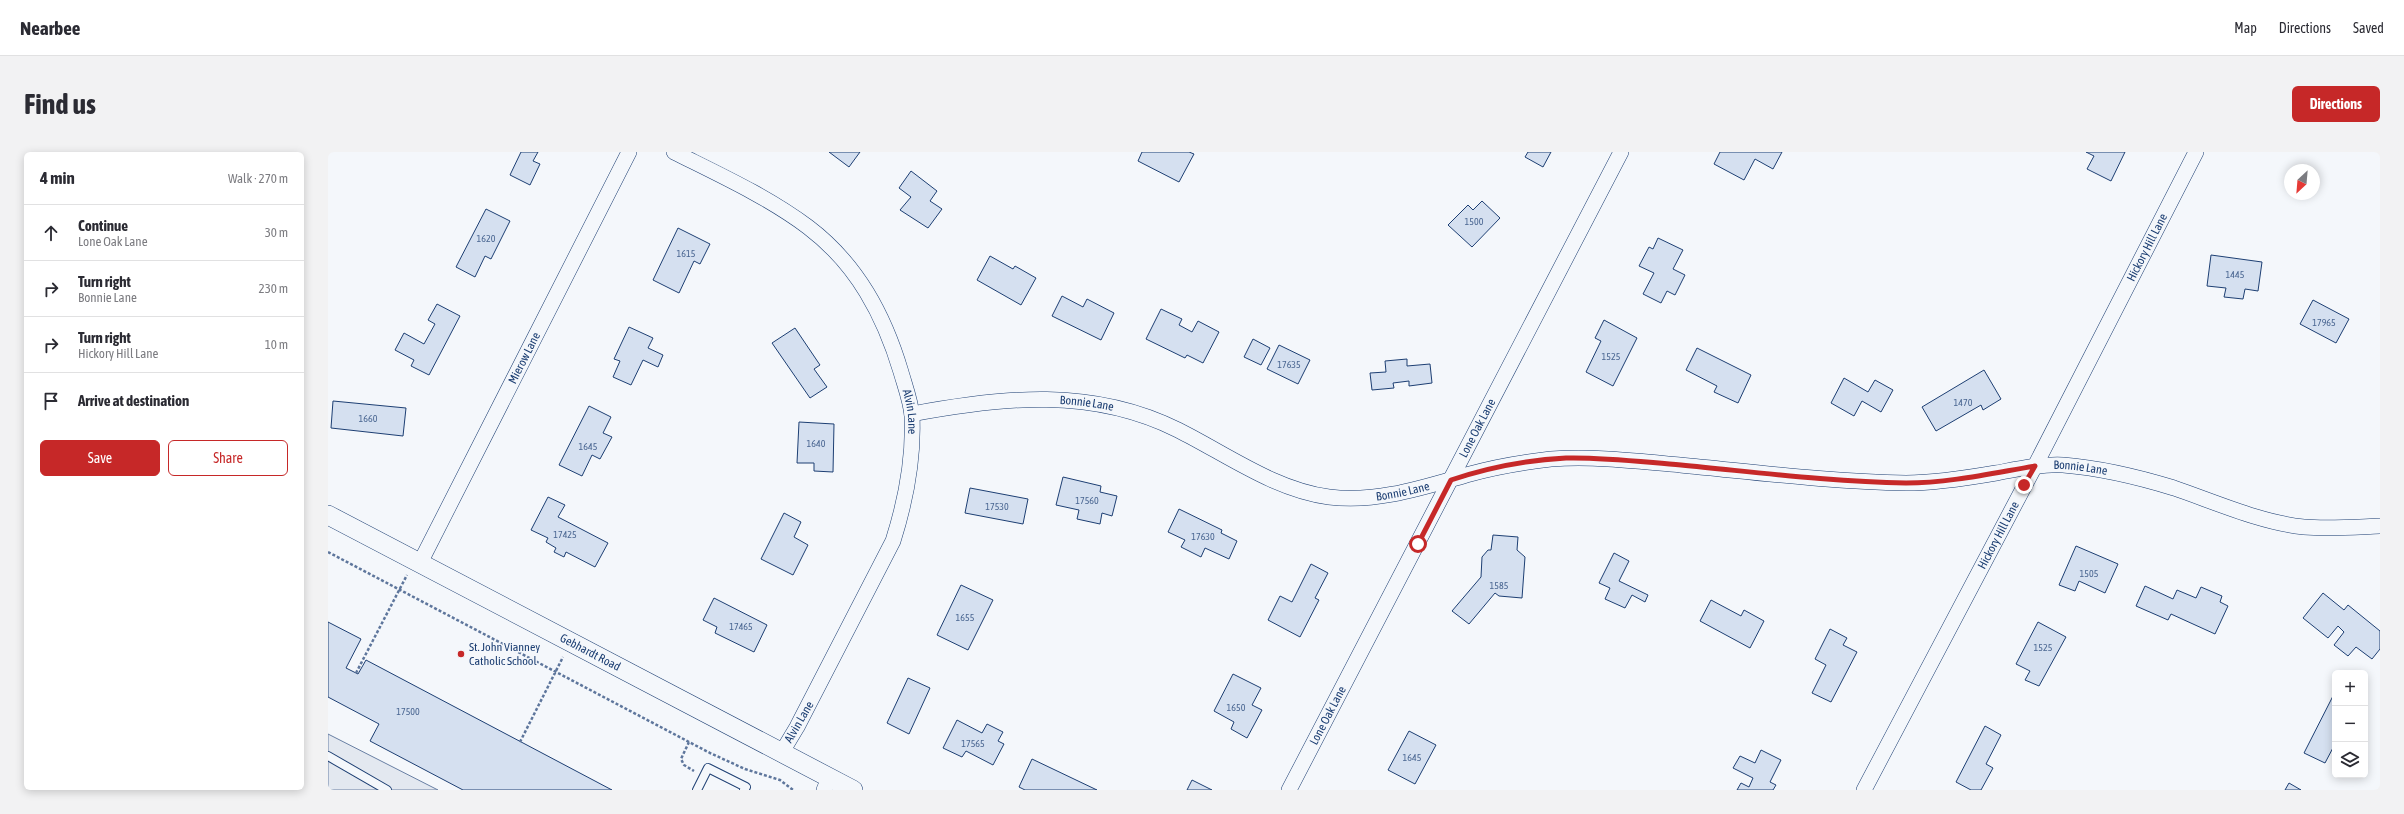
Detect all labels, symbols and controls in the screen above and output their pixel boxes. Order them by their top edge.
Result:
text: Nearbee [20,17,80,39]
text: Map [2234,20,2257,36]
text: Directions [2279,20,2331,36]
text: Saved [2353,20,2384,36]
button: Directions [2292,86,2380,122]
text: Find us [24,88,96,120]
north arrow [2284,164,2320,200]
text: 4 min [40,168,75,188]
text: Walk · 270 m [228,171,288,186]
street label: Hickory Hill Lane [2124,211,2170,284]
house number: 1500 [1465,216,1484,227]
text: Continue [78,217,128,234]
icon: ahead [40,222,62,244]
text: 30 m [265,225,288,240]
house number: 1620 [477,233,496,244]
text: Lone Oak Lane [78,234,148,249]
house number: 1615 [677,248,696,259]
house number: 1445 [2226,269,2245,280]
text: Turn right [78,273,131,290]
icon: right [40,278,62,300]
text: 230 m [259,281,288,296]
text: Bonnie Lane [78,290,137,305]
house number: 17965 [2312,317,2336,328]
text: Turn right [78,329,131,346]
street label: Mierow Lane [505,330,543,386]
icon: right [40,334,62,356]
text: 10 m [265,337,288,352]
text: Hickory Hill Lane [78,346,158,361]
house number: 1525 [1602,351,1621,362]
house number: 17635 [1277,359,1301,370]
street label: Alvin Lane [900,387,919,434]
icon: arrive [40,390,62,412]
text: Arrive at destination [78,392,189,409]
street label: Bonnie Lane [1059,393,1115,414]
street label: Lone Oak Lane [1456,396,1498,460]
house number: 1470 [1954,397,1973,408]
house number: 1660 [359,413,378,424]
house number: 1640 [807,438,826,449]
button: Save [40,440,160,476]
button: Share [168,440,288,476]
house number: 1645 [579,441,598,452]
street label: Bonnie Lane [2053,458,2109,478]
route end [2015,476,2033,494]
street label: Bonnie Lane [1375,479,1431,504]
house number: 17560 [1075,495,1099,506]
street label: Hickory Hill Lane [1975,499,2022,571]
house number: 17530 [985,501,1009,512]
house number: 17425 [553,529,577,540]
house number: 17630 [1191,531,1215,542]
route start [1409,535,1427,553]
house number: 1505 [2080,568,2099,579]
house number: 1585 [1490,580,1509,591]
house number: 1655 [956,612,975,623]
house number: 17465 [729,621,753,632]
street label: Gebhardt Road [558,631,623,674]
place label: St. John Vianney Catholic School [469,640,540,668]
house number: 1525 [2034,642,2053,653]
marker: St. John Vianney Catholic School [456,649,466,659]
map controls [2332,670,2368,778]
button: + [2332,670,2368,706]
street label: Lone Oak Lane [1307,684,1349,747]
street label: Alvin Lane [782,699,816,745]
house number: 1650 [1227,702,1246,713]
house number: 17500 [396,706,420,717]
button: − [2332,706,2368,742]
house number: 17565 [961,738,985,749]
button: layers [2332,742,2368,778]
house number: 1645 [1403,752,1422,763]

